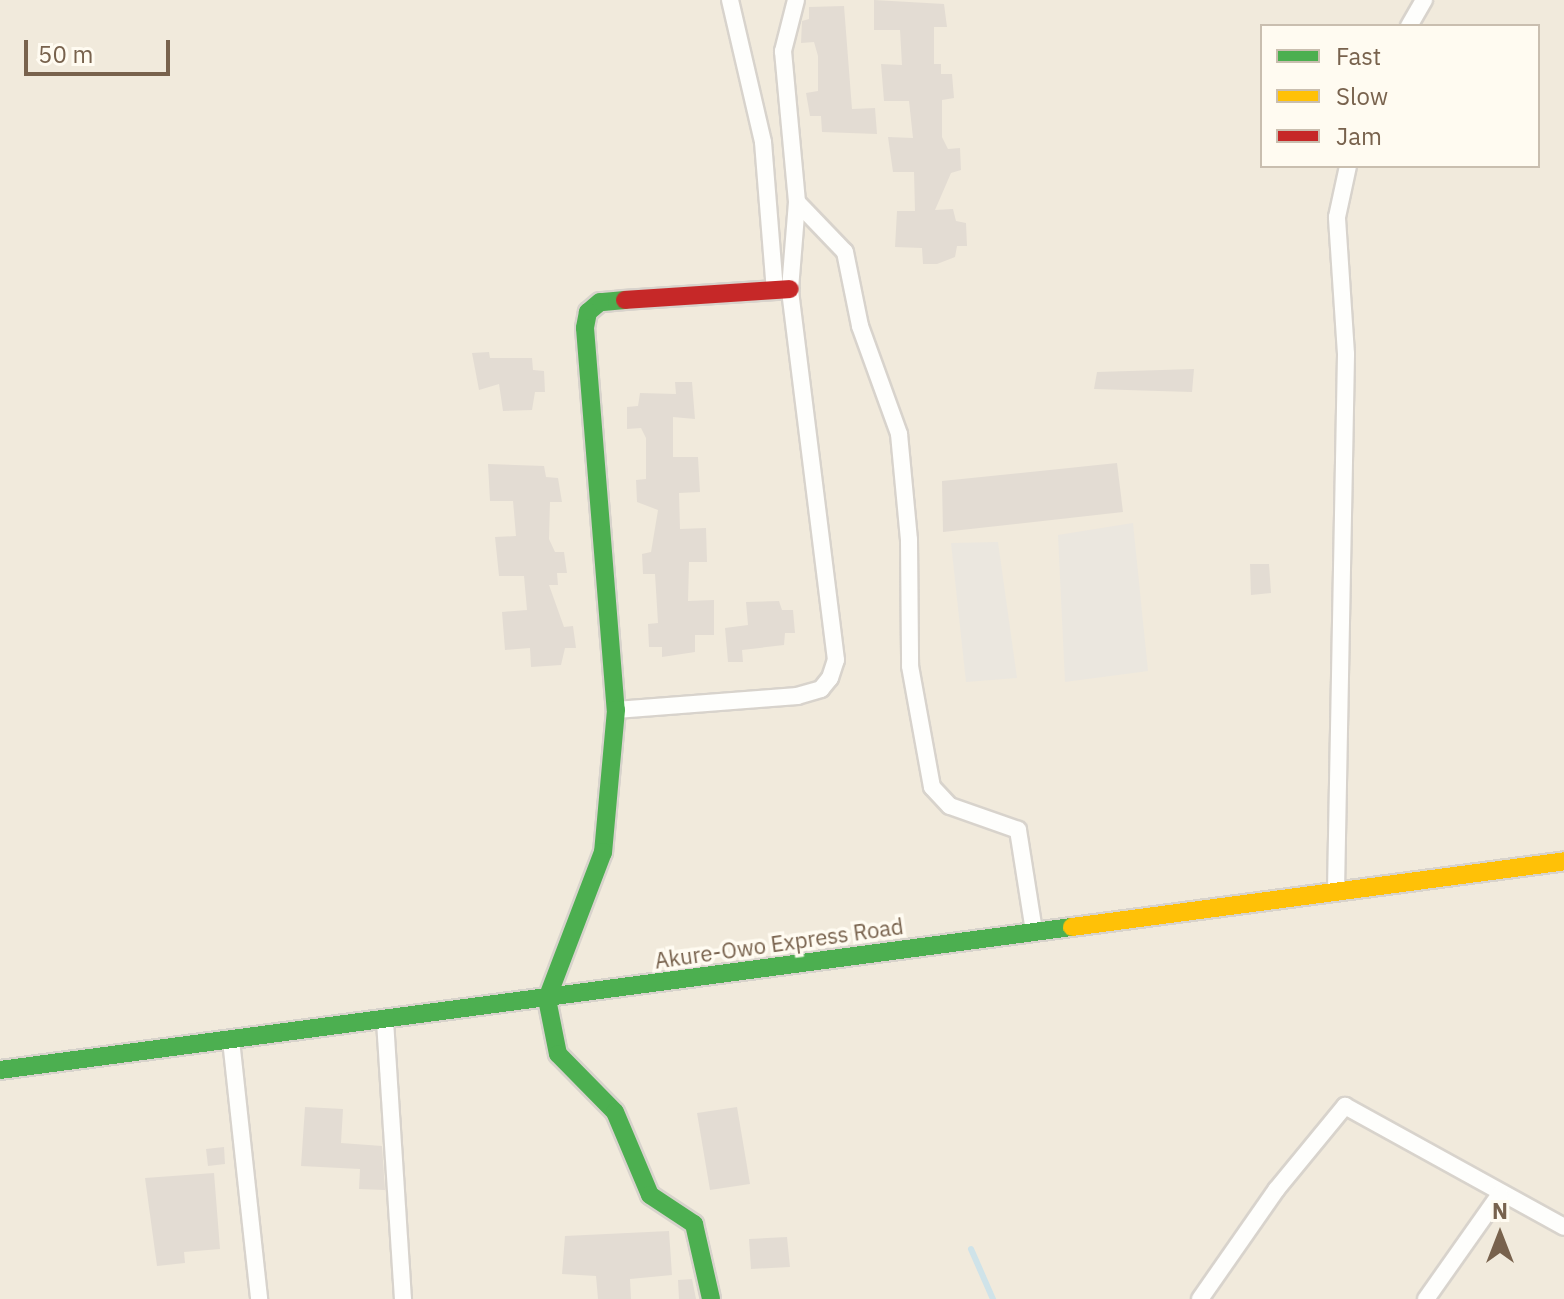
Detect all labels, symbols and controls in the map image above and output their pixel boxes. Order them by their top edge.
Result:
scale bar [28,24,174,74]
legend [1260,24,1540,168]
text: 50 m [38,38,93,70]
text: Fast [1336,40,1381,72]
text: Slow [1336,80,1388,112]
text: Jam [1336,120,1382,152]
street label: Akure-Owo Express Road [653,912,905,974]
north arrow [1460,1195,1540,1275]
text: N [1492,1196,1508,1225]

